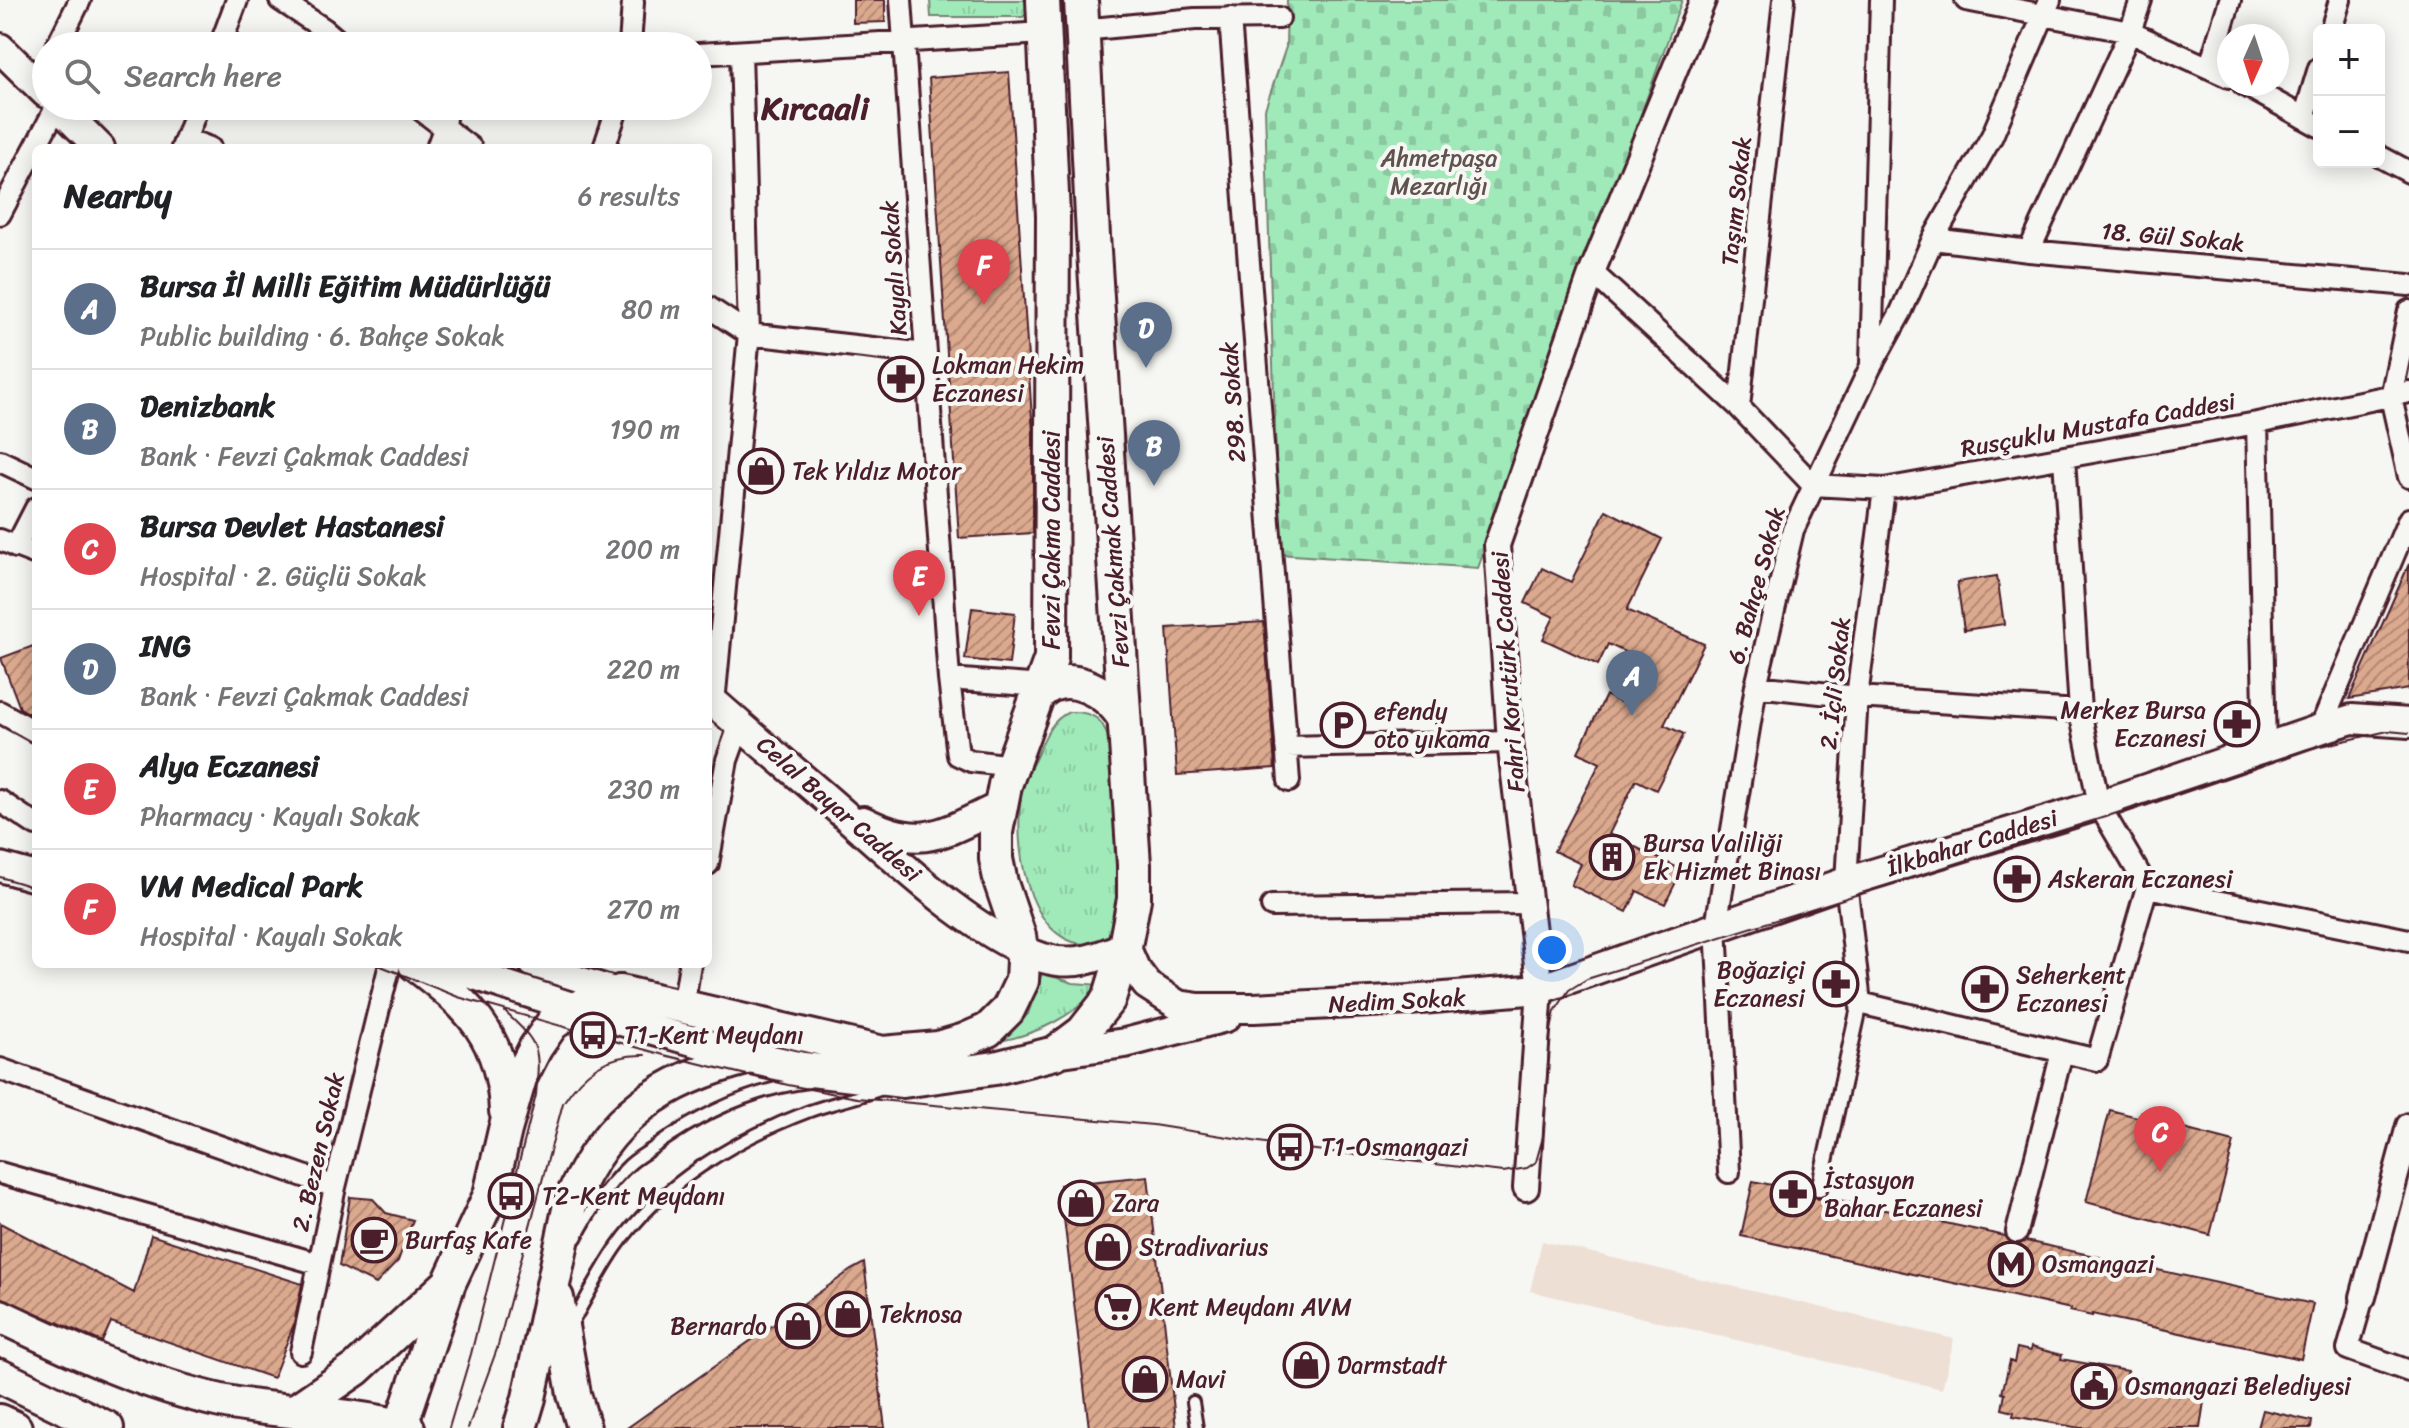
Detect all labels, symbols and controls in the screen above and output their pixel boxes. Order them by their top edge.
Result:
north arrow [2217,24,2289,96]
map controls [2313,24,2385,168]
button: + [2313,24,2385,96]
search box [32,32,712,120]
text: Search here [124,49,282,103]
icon: search [60,54,104,98]
district label: Kırcaali [760,80,870,137]
button: − [2313,96,2385,168]
street label: Taşım Sokak [1708,134,1764,268]
park label: Ahmetpaşa Mezarlığı [1380,137,1497,207]
text: Nearby [64,166,172,226]
text: 6 results [578,173,680,219]
street label: Kayalı Sokak [868,199,920,337]
street label: 18. Gül Sokak [2099,210,2247,264]
pin: F [958,239,1010,305]
text: Bursa İl Milli Eğitim Müdürlüğü [140,259,550,313]
text: A [81,286,99,332]
text: 80 m [621,286,680,332]
pin: D [1120,302,1172,368]
text: Public building · 6. Bahçe Sokak [140,313,505,359]
street label: 298. Sokak [1208,340,1258,464]
place label: Lokman Hekim Eczanesi [932,344,1084,414]
pharmacy icon: Lokman Hekim Eczanesi [877,355,925,403]
text: Denizbank [140,379,275,433]
street label: Rusçuklu Mustafa Caddesi [1958,380,2239,470]
text: B [82,406,98,452]
text: 190 m [610,406,680,452]
pin: B [1128,420,1180,486]
street label: Fevzi Çakma Caddesi [1030,429,1072,649]
text: Bank · Fevzi Çakmak Caddesi [140,433,469,479]
street label: Fevzi Çakmak Caddesi [1084,434,1142,669]
shop icon: Tek Yıldız Motor [737,447,785,495]
place label: Tek Yıldız Motor [792,450,962,492]
text: Bursa Devlet Hastanesi [140,499,444,553]
street label: 6. Bahçe Sokak [1715,501,1797,669]
text: C [82,526,98,572]
text: 200 m [605,526,680,572]
pin: E [893,550,945,616]
street label: Fahri Korutürk Caddesi [1479,550,1537,794]
text: Hospital · 2. Güçlü Sokak [140,553,427,599]
street label: 2. İçli Sokak [1807,615,1863,751]
text: ING [140,619,191,673]
text: D [82,646,98,692]
text: 220 m [607,646,680,692]
pin: A [1606,650,1658,716]
text: Bank · Fevzi Çakmak Caddesi [140,673,469,719]
place label: Merkez Bursa Eczanesi [2061,689,2206,759]
place label: efendy oto yıkama [1374,690,1490,760]
pharmacy icon: Merkez Bursa Eczanesi [2213,700,2261,748]
parking icon: efendy oto yıkama [1319,701,1367,749]
street label: Celal Bayar Caddesi [747,725,932,894]
text: Alya Eczanesi [140,739,319,793]
text: E [83,766,97,812]
text: 230 m [608,766,680,812]
text: Pharmacy · Kayalı Sokak [140,793,420,839]
street label: İlkbahar Caddesi [1880,797,2064,889]
place label: Bursa Valiliği Ek Hizmet Binası [1643,822,1821,892]
building icon: Bursa Valiliği Ek Hizmet Binası [1588,833,1636,881]
pharmacy icon: Askeran Eczanesi [1993,855,2041,903]
place label: Askeran Eczanesi [2047,858,2234,900]
text: VM Medical Park [140,859,363,913]
text: F [83,886,97,932]
text: 270 m [607,886,680,932]
text: Hospital · Kayalı Sokak [140,913,403,959]
your location [1532,930,1572,970]
place label: Boğaziçi Eczanesi [1713,949,1806,1019]
place label: Seherkent Eczanesi [2016,954,2126,1024]
pharmacy icon: Boğaziçi Eczanesi [1812,960,1860,1008]
pharmacy icon: Seherkent Eczanesi [1961,965,2009,1013]
street label: Nedim Sokak [1327,976,1467,1026]
bus stop icon: T1-Kent Meydanı [569,1011,617,1059]
place label: T1-Kent Meydanı [624,1014,804,1056]
street label: 2. Bezen Sokak [279,1068,357,1236]
pin: C [2134,1106,2186,1172]
bus stop icon: T1-Osmangazi [1266,1123,1314,1171]
place label: T1-Osmangazi [1321,1126,1468,1168]
place label: İstasyon Bahar Eczanesi [1823,1159,1984,1229]
pharmacy icon: İstasyon Bahar Eczanesi [1769,1170,1817,1218]
bus stop icon: T2-Kent Meydanı [487,1172,535,1220]
place label: T2-Kent Meydanı [542,1175,725,1217]
shop icon: Zara [1057,1179,1105,1227]
place label: Zara [1112,1182,1160,1224]
cafe icon: Burfaş Kafe [350,1216,398,1264]
place label: Burfaş Kafe [405,1219,532,1261]
shop icon: Stradivarius [1084,1223,1132,1271]
place label: Stradivarius [1139,1226,1268,1268]
metro station icon: Osmangazi [1987,1240,2035,1288]
place label: Osmangazi [2042,1243,2155,1285]
supermarket icon: Kent Meydanı AVM [1094,1283,1142,1331]
place label: Kent Meydanı AVM [1149,1286,1352,1328]
shop icon: Teknosa [824,1290,872,1338]
place label: Teknosa [879,1293,962,1335]
shop icon: Bernardo [774,1302,822,1350]
place label: Bernardo [670,1305,767,1347]
shop icon: Darmstadt [1282,1341,1330,1389]
place label: Darmstadt [1337,1344,1448,1386]
shop icon: Mavi [1121,1355,1169,1403]
place label: Mavi [1176,1358,1227,1400]
public building icon: Osmangazi Belediyesi [2070,1362,2118,1410]
place label: Osmangazi Belediyesi [2125,1365,2352,1407]

